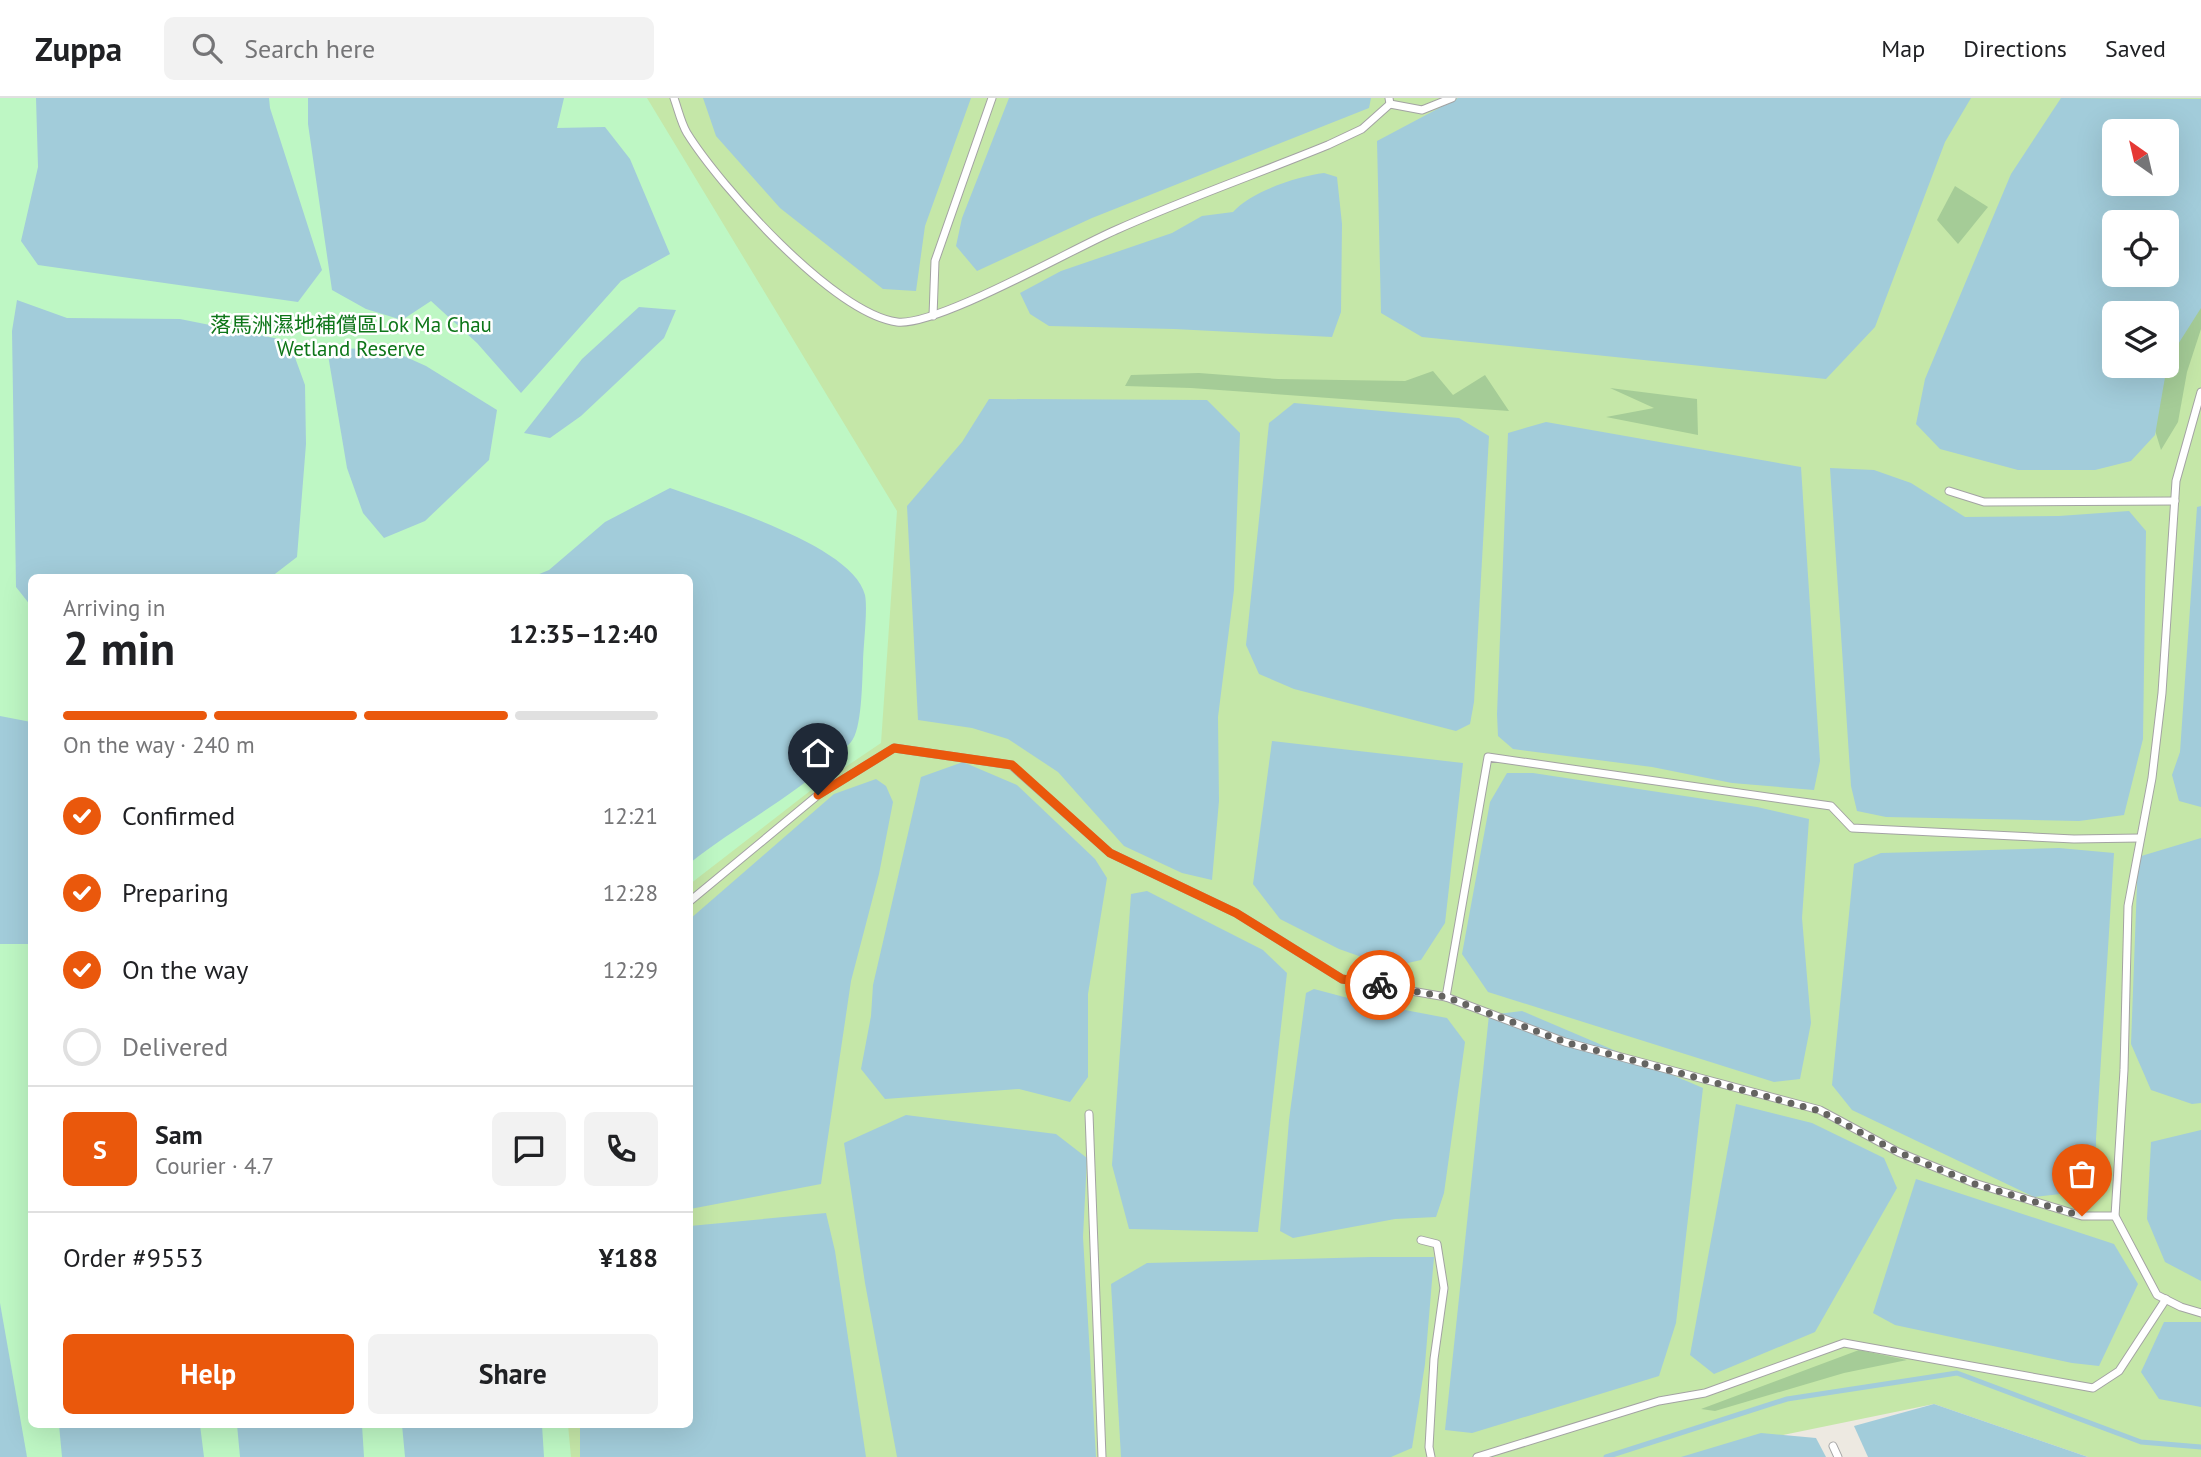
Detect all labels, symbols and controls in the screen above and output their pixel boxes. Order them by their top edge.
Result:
search box [164,17,654,80]
text: Zuppa [35,27,122,70]
icon: search [188,29,226,67]
text: Search here [244,32,375,65]
text: Map [1881,33,1925,64]
text: Directions [1963,33,2067,64]
text: Saved [2105,33,2166,64]
north arrow [2102,119,2179,196]
map controls [2102,119,2179,378]
button: locate [2102,210,2179,287]
button: layers [2102,301,2179,378]
park label: 落馬洲濕地補償區Lok Ma Chau Wetland Reserve [210,311,492,362]
text: Arriving in [63,593,165,622]
text: 12:35–12:40 [509,617,658,650]
text: 2 min [63,618,175,678]
pin [788,723,848,795]
text: On the way · 240 m [63,730,255,759]
icon: home [799,734,837,772]
icon: check [63,797,101,835]
text: Confirmed [122,799,235,832]
text: 12:21 [603,801,658,830]
icon: check [63,874,101,912]
text: Preparing [122,876,229,909]
text: 12:28 [603,878,658,907]
courier [1345,950,1415,1020]
icon: check [63,951,101,989]
text: On the way [122,953,248,986]
text: 12:29 [603,955,658,984]
icon: bike [1361,966,1399,1004]
text: Delivered [122,1030,228,1063]
button: chat [492,1112,566,1186]
button: phone [584,1112,658,1186]
text: Sam [155,1118,203,1151]
text: S [93,1133,107,1166]
pin [2052,1144,2112,1216]
text: Courier · 4.7 [155,1151,274,1180]
icon: bag [2063,1155,2101,1193]
text: Order #9553 [63,1241,203,1274]
text: ¥188 [599,1241,658,1274]
button: Help [63,1334,354,1414]
button: Share [368,1334,658,1414]

